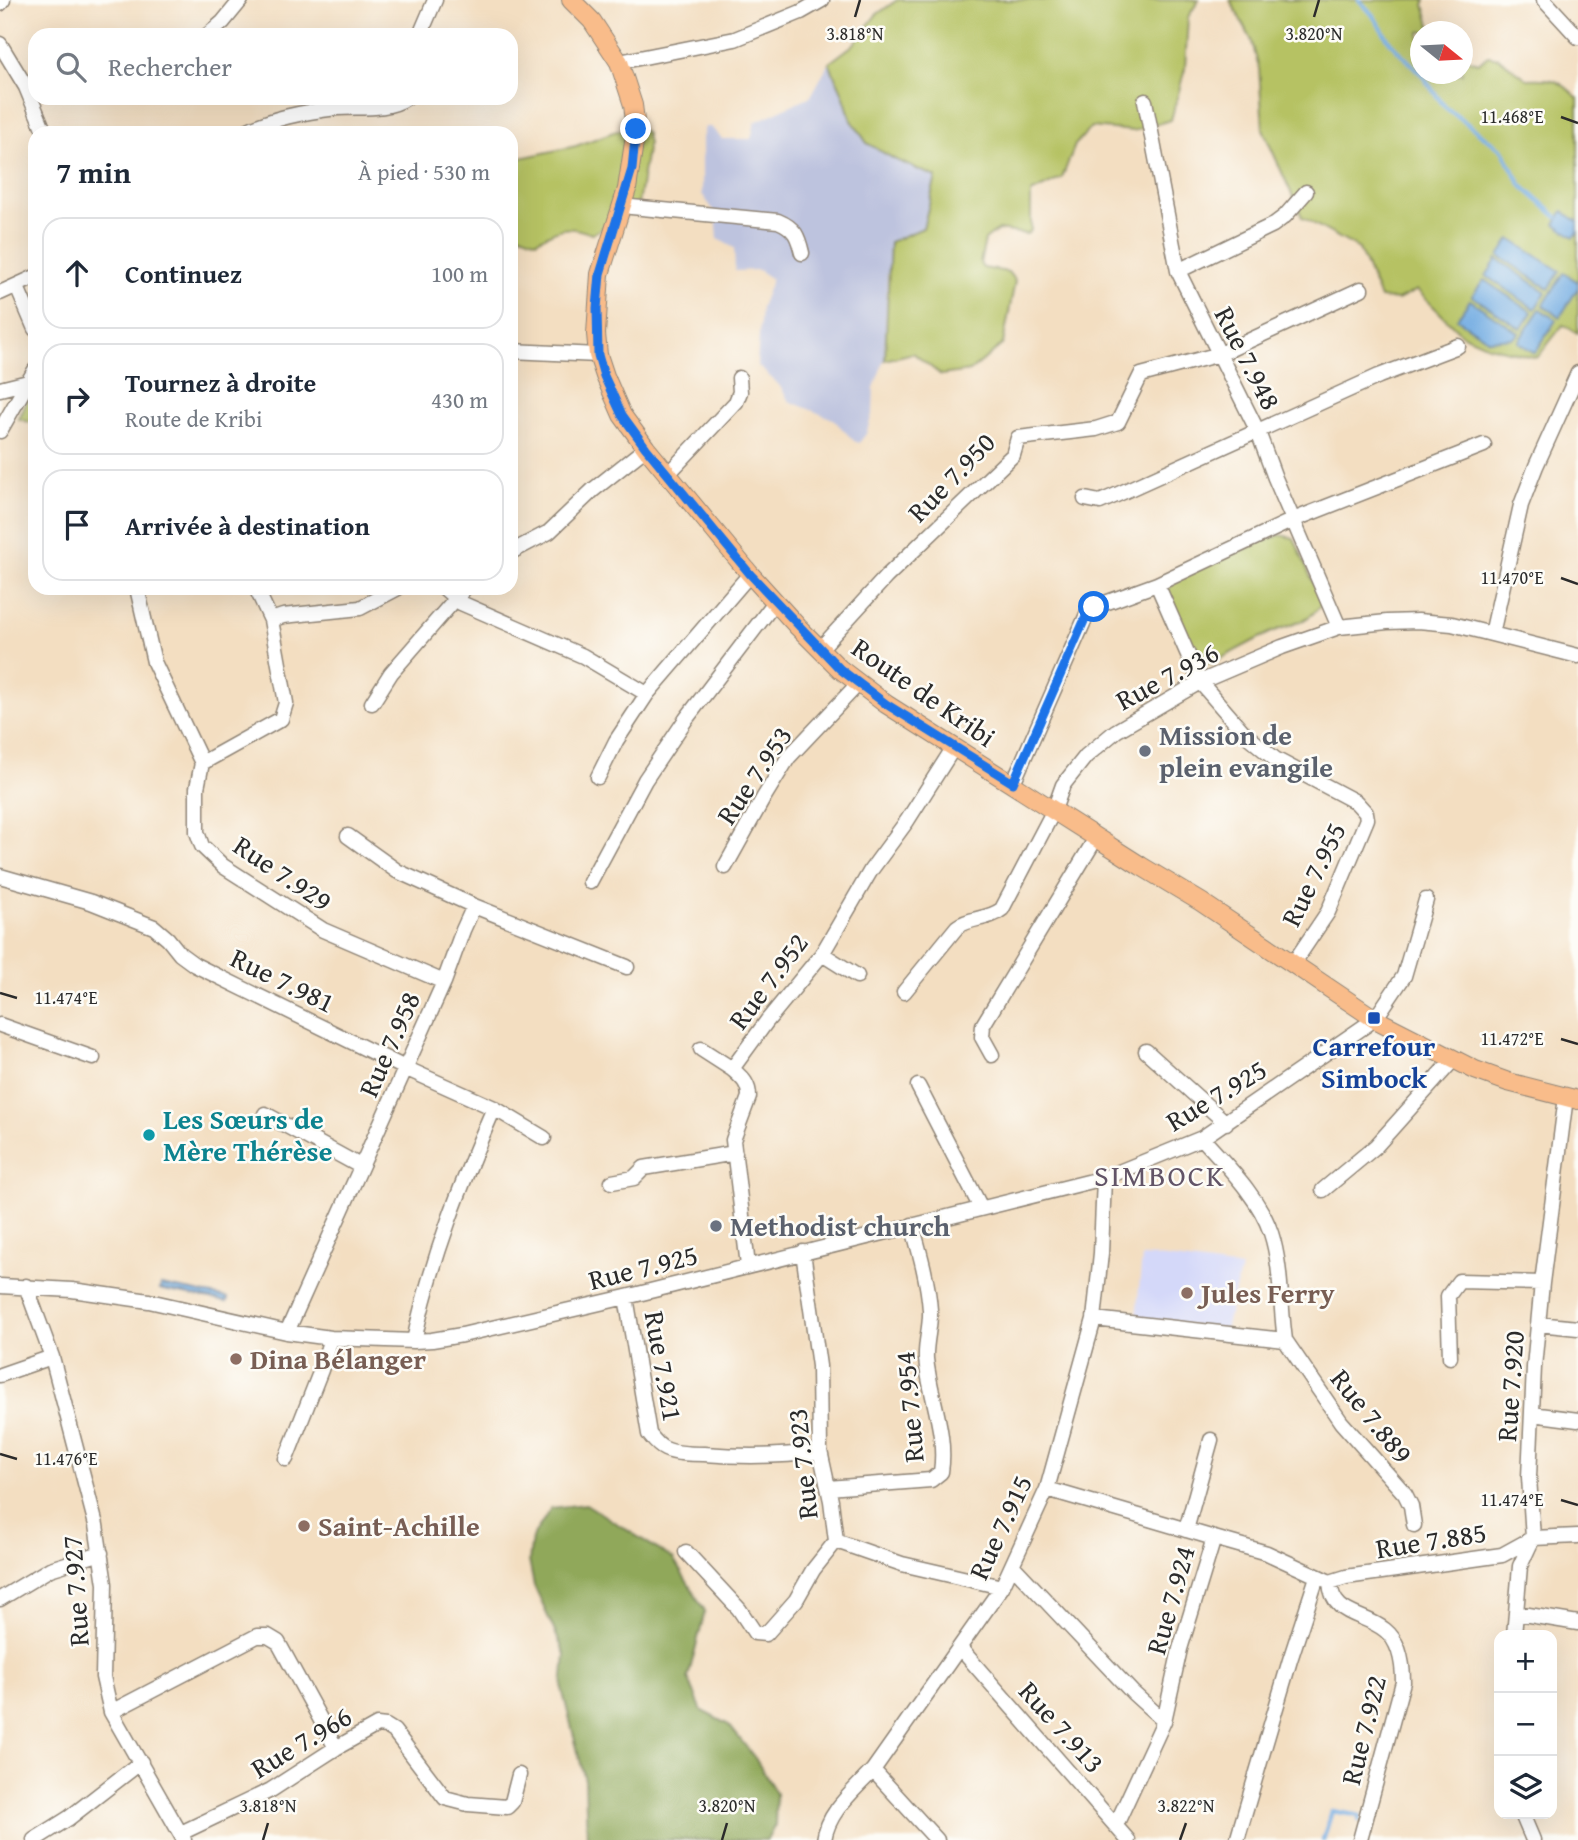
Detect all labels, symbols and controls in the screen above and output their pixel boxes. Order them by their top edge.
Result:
text: 3.818°N [826,20,884,47]
text: 3.820°N [1285,20,1343,47]
north arrow [1410,21,1473,84]
search box [28,28,518,105]
text: Rechercher [108,47,232,86]
icon: search [52,48,90,86]
text: 11.468°E [1480,103,1544,130]
route end [620,113,651,144]
text: 7 min [56,150,131,194]
text: À pied · 530 m [358,155,490,188]
icon: ahead [58,254,96,292]
text: Continuez [125,254,242,293]
text: 100 m [431,257,488,290]
street label: Rue 7.948 [1205,299,1292,417]
text: Tournez à droite [125,363,316,402]
icon: right [58,380,96,418]
text: 430 m [431,383,488,416]
text: Route de Kribi [125,402,262,435]
street label: Rue 7.950 [897,422,1004,531]
icon: arrive [58,506,96,544]
text: Arrivée à destination [125,506,370,545]
text: 11.470°E [1480,564,1544,591]
route start [1078,591,1109,622]
street label: Route de Kribi [844,627,1005,756]
street label: Rue 7.936 [1108,631,1226,720]
place label: Mission de plein evangile [1159,714,1333,787]
street label: Rue 7.953 [705,717,802,832]
marker: Mission de plein evangile [1137,743,1153,759]
street label: Rue 7.955 [1270,815,1355,933]
street label: Rue 7.929 [226,824,341,921]
street label: Rue 7.952 [718,924,817,1037]
street label: Rue 7.981 [224,937,342,1022]
text: 11.474°E [34,984,98,1011]
street label: Rue 7.958 [347,985,430,1103]
marker: Carrefour Simbock [1366,1010,1382,1026]
place label: Carrefour Simbock [1313,1025,1436,1098]
text: 11.472°E [1480,1025,1544,1052]
street label: Rue 7.925 [1157,1048,1274,1141]
place label: Les Sœurs de Mère Thérèse [163,1098,332,1171]
marker: Les Sœurs de Mère Thérèse [141,1127,157,1143]
district label: SIMBOCK [1094,1153,1226,1197]
place label: Methodist church [730,1205,950,1246]
marker: Methodist church [708,1218,724,1234]
street label: Rue 7.925 [584,1233,702,1300]
place label: Jules Ferry [1197,1272,1335,1313]
marker: Jules Ferry [1179,1285,1195,1301]
street label: Rue 7.921 [635,1308,694,1424]
street label: Rue 7.920 [1485,1329,1534,1443]
place label: Dina Bélanger [250,1338,426,1379]
street label: Rue 7.954 [883,1350,934,1464]
marker: Dina Bélanger [228,1351,244,1367]
street label: Rue 7.889 [1321,1360,1423,1472]
street label: Rue 7.923 [775,1407,828,1522]
text: 11.476°E [34,1445,98,1472]
street label: Rue 7.915 [957,1468,1042,1586]
text: 11.474°E [1480,1486,1544,1513]
place label: Saint-Achille [318,1505,480,1546]
street label: Rue 7.885 [1373,1511,1489,1568]
marker: Saint-Achille [296,1518,312,1534]
street label: Rue 7.927 [50,1534,99,1648]
street label: Rue 7.924 [1134,1541,1205,1659]
map controls [1494,1630,1557,1819]
button: + [1494,1630,1557,1693]
street label: Rue 7.922 [1329,1671,1396,1789]
street label: Rue 7.913 [1010,1672,1115,1782]
button: − [1494,1693,1557,1756]
street label: Rue 7.966 [242,1695,359,1788]
button: layers [1494,1756,1557,1819]
text: 3.818°N [239,1792,297,1819]
text: 3.820°N [698,1792,756,1819]
text: 3.822°N [1157,1792,1215,1819]

